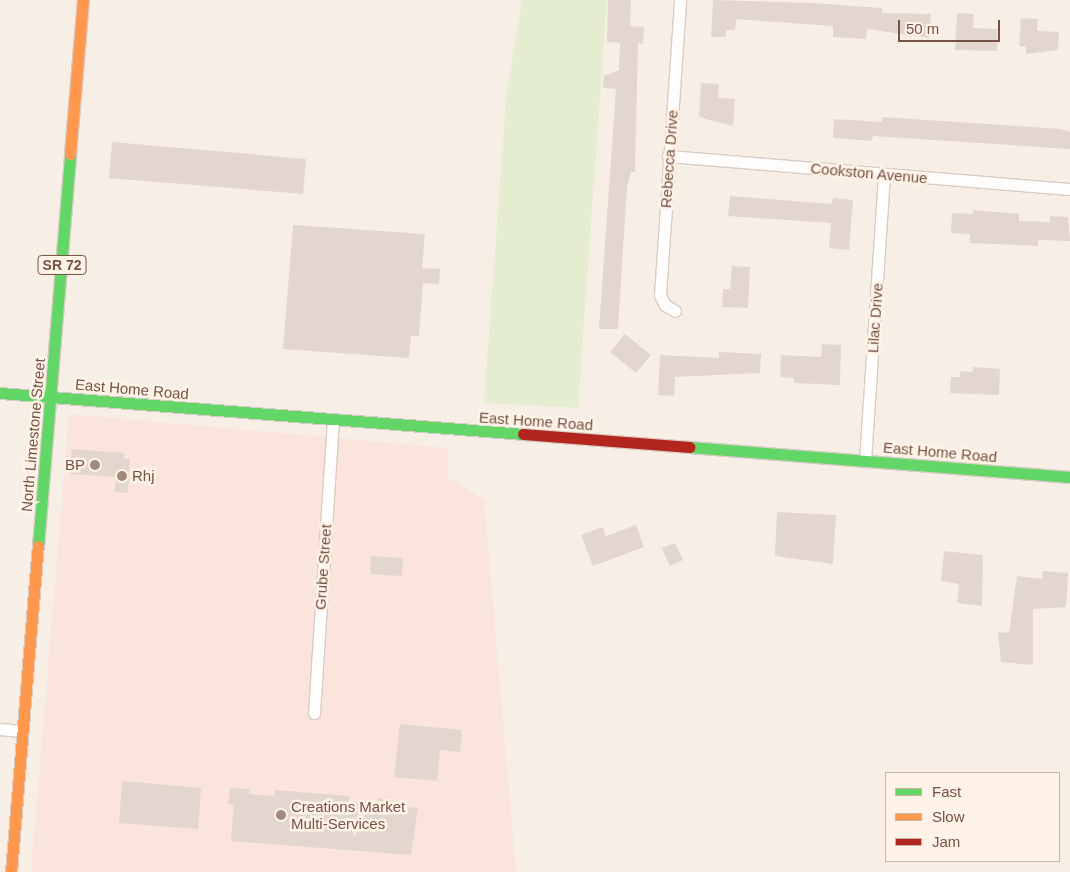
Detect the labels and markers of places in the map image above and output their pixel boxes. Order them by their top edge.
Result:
place label: BP [65,456,85,474]
marker: BP [89,459,101,471]
place label: Rhj [132,467,155,485]
marker: Rhj [116,470,128,482]
place label: Creations Market Multi-Services [291,797,405,832]
marker: Creations Market Multi-Services [275,809,287,821]

